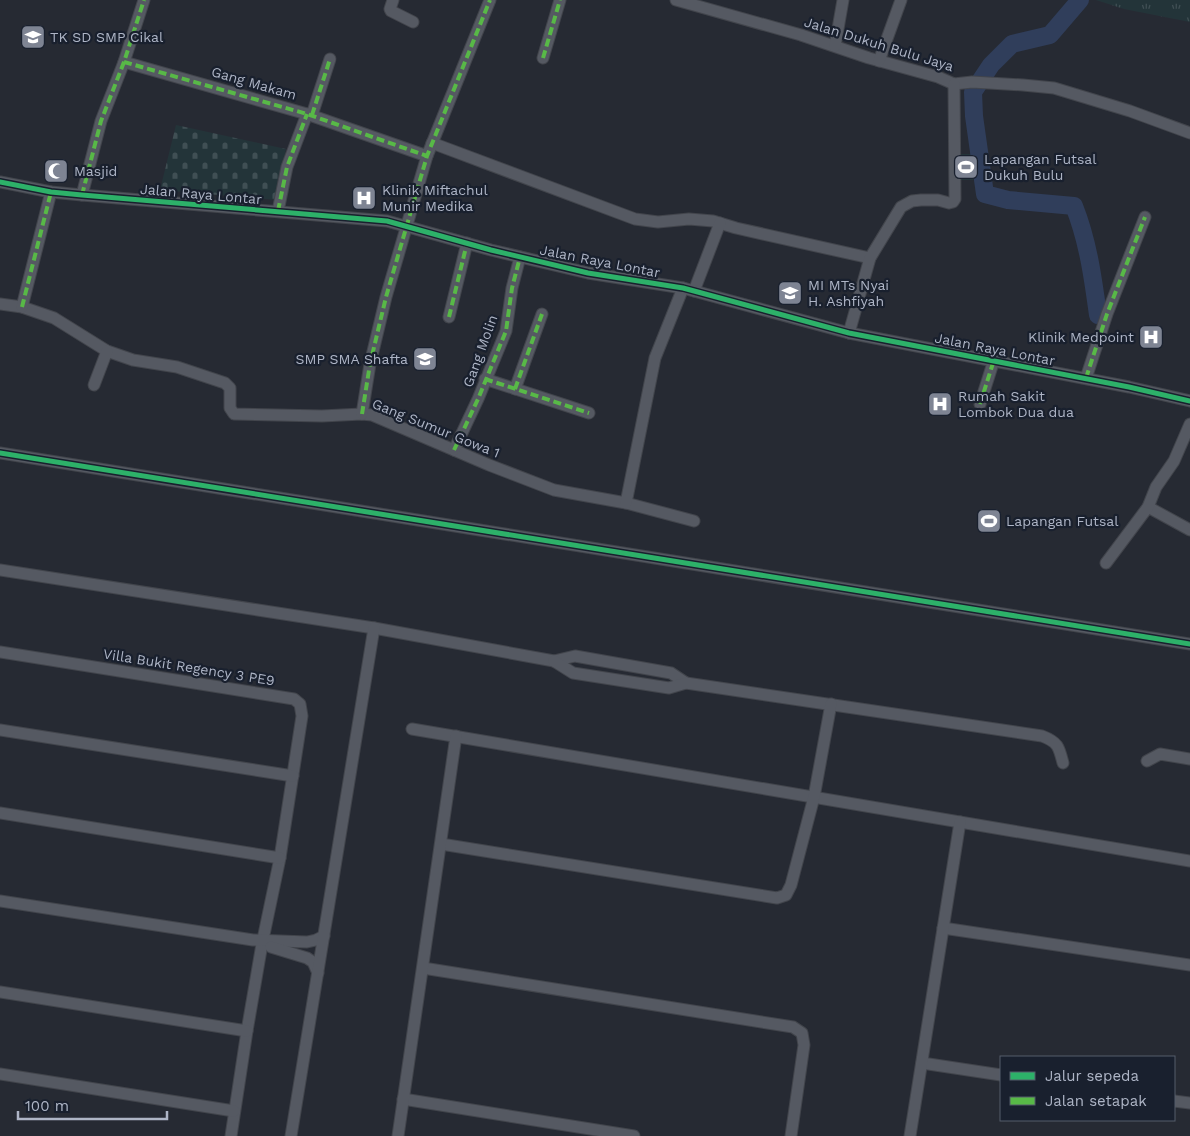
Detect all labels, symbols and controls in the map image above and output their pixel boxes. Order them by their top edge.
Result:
street label: Jalan Dukuh Bulu Jaya [802,14,956,74]
school or university icon: TK SD SMP Cikal [20,24,46,50]
place label: TK SD SMP Cikal [50,29,164,45]
street label: Gang Makam [210,63,298,103]
place label: Lapangan Futsal Dukuh Bulu [984,151,1097,183]
sports icon: Lapangan Futsal Dukuh Bulu [953,154,979,180]
mosque icon: Masjid [43,158,69,184]
place label: Masjid [74,163,117,179]
street label: Jalan Raya Lontar [139,181,263,207]
place label: Klinik Miftachul Munir Medika [382,182,488,214]
hospital icon: Klinik Miftachul Munir Medika [351,185,377,211]
street label: Jalan Raya Lontar [539,241,662,281]
place label: MI MTs Nyai H. Ashfiyah [808,277,889,309]
school or university icon: MI MTs Nyai H. Ashfiyah [777,280,803,306]
street label: Gang Molin [460,313,500,389]
hospital icon: Klinik Medpoint [1138,324,1164,350]
street label: Jalan Raya Lontar [934,329,1057,369]
place label: Klinik Medpoint [1028,329,1134,345]
school or university icon: SMP SMA Shafta [412,346,438,372]
place label: SMP SMA Shafta [296,351,408,367]
place label: Rumah Sakit Lombok Dua dua [958,388,1074,420]
hospital icon: Rumah Sakit Lombok Dua dua [927,391,953,417]
street label: Gang Sumur Gowa 1 [370,395,502,461]
sports icon: Lapangan Futsal [976,508,1002,534]
place label: Lapangan Futsal [1006,513,1119,529]
street label: Villa Bukit Regency 3 PE9 [102,646,276,688]
legend [1000,1056,1175,1121]
text: Jalur sepeda [1045,1067,1139,1085]
scale bar [18,1088,166,1120]
text: Jalan setapak [1045,1092,1147,1110]
text: 100 m [25,1097,69,1115]

